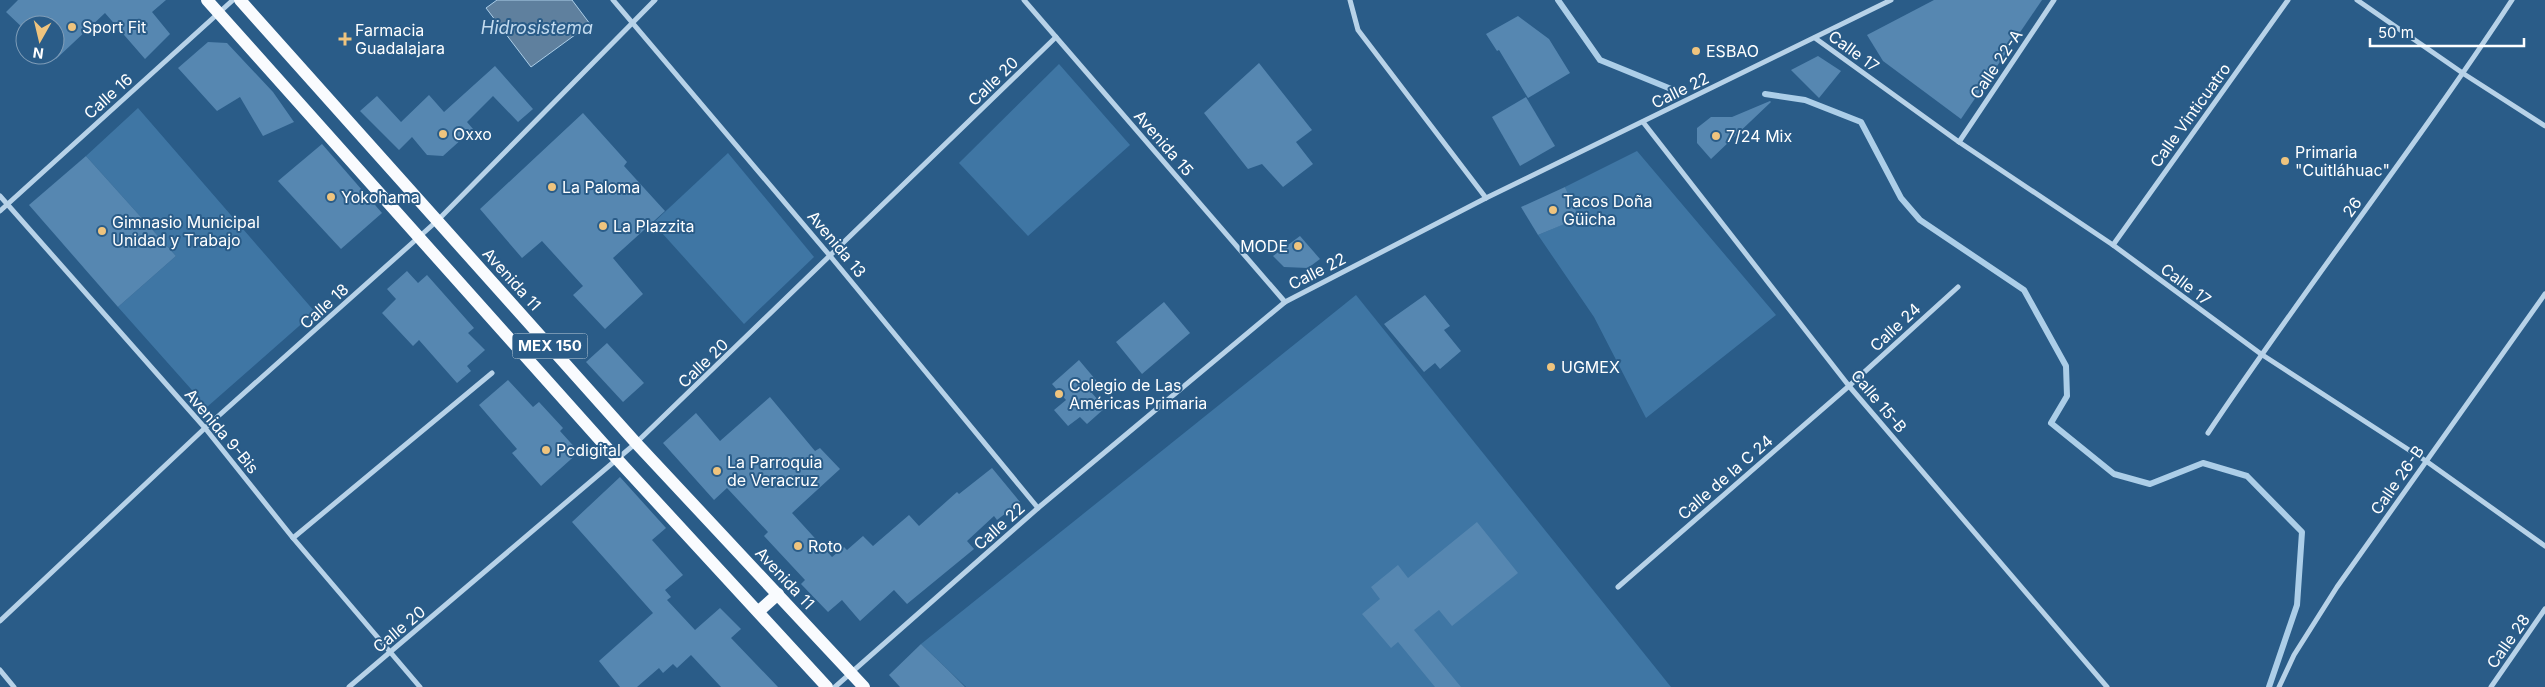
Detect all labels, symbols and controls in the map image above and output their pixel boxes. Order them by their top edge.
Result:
north arrow [15,15,65,65]
scale bar [2370,15,2524,47]
place label: Sport Fit [82,17,146,37]
water label: Hidrosistema [481,17,593,38]
place label: Farmacia Guadalajara [355,20,445,58]
marker: Sport Fit [66,21,78,33]
text: 50 m [2378,23,2414,42]
street label: Calle 22-A [1965,25,2027,103]
street label: Calle 17 [1825,26,1883,76]
marker: Farmacia Guadalajara [339,33,351,45]
place label: ESBAO [1706,41,1759,61]
text: N [32,44,45,63]
marker: ESBAO [1690,45,1702,57]
street label: Calle 20 [964,52,1022,110]
street label: Calle Vinticuatro [2145,59,2235,171]
street label: Calle 22 [1648,67,1712,113]
street label: Calle 16 [80,69,136,123]
street label: Avenida 15 [1130,106,1198,180]
place label: Oxxo [453,124,492,144]
place label: 7/24 Mix [1726,126,1792,146]
marker: Oxxo [437,128,449,140]
marker: 7/24 Mix [1710,130,1722,142]
place label: Primaria "Cuitláhuac" [2295,142,2390,180]
marker: Primaria "Cuitláhuac" [2279,155,2291,167]
place label: La Paloma [562,177,640,197]
marker: La Paloma [546,181,558,193]
place label: Yokohama [341,187,420,207]
marker: Yokohama [325,191,337,203]
place label: Tacos Doña Güicha [1563,191,1652,229]
street label: 26 [2338,193,2366,221]
marker: Tacos Doña Güicha [1547,204,1559,216]
street label: Avenida 13 [803,207,871,281]
place label: Gimnasio Municipal Unidad y Trabajo [112,212,260,250]
place label: La Plazzita [613,216,694,236]
marker: La Plazzita [597,220,609,232]
marker: Gimnasio Municipal Unidad y Trabajo [96,225,108,237]
place label: MODE [1240,236,1288,256]
marker: MODE [1292,240,1304,252]
street label: Avenida 11 [479,243,545,315]
street label: Calle 22 [1285,248,1349,294]
street label: Calle 17 [2157,259,2215,309]
street label: Calle 18 [296,279,352,333]
street label: Calle 24 [1865,299,1925,355]
road number: MEX 150 [512,334,588,358]
street label: Calle 20 [674,334,732,392]
place label: UGMEX [1561,357,1620,377]
marker: UGMEX [1545,361,1557,373]
street label: Calle 15-B [1847,365,1911,437]
place label: Colegio de Las Américas Primaria [1069,375,1207,413]
street label: Avenida 9-Bis [181,384,263,478]
marker: Colegio de Las Américas Primaria [1053,388,1065,400]
street label: Calle de la C 24 [1673,430,1777,524]
place label: Pcdigital [556,440,621,460]
street label: Calle 26-B [2366,442,2428,518]
marker: Pcdigital [540,444,552,456]
place label: La Parroquia de Veracruz [727,452,822,490]
marker: La Parroquia de Veracruz [711,465,723,477]
street label: Calle 22 [969,498,1029,554]
place label: Roto [808,536,842,556]
marker: Roto [792,540,804,552]
street label: Avenida 11 [751,543,819,613]
street label: Calle 20 [369,601,429,657]
street label: Calle 28 [2482,610,2534,672]

